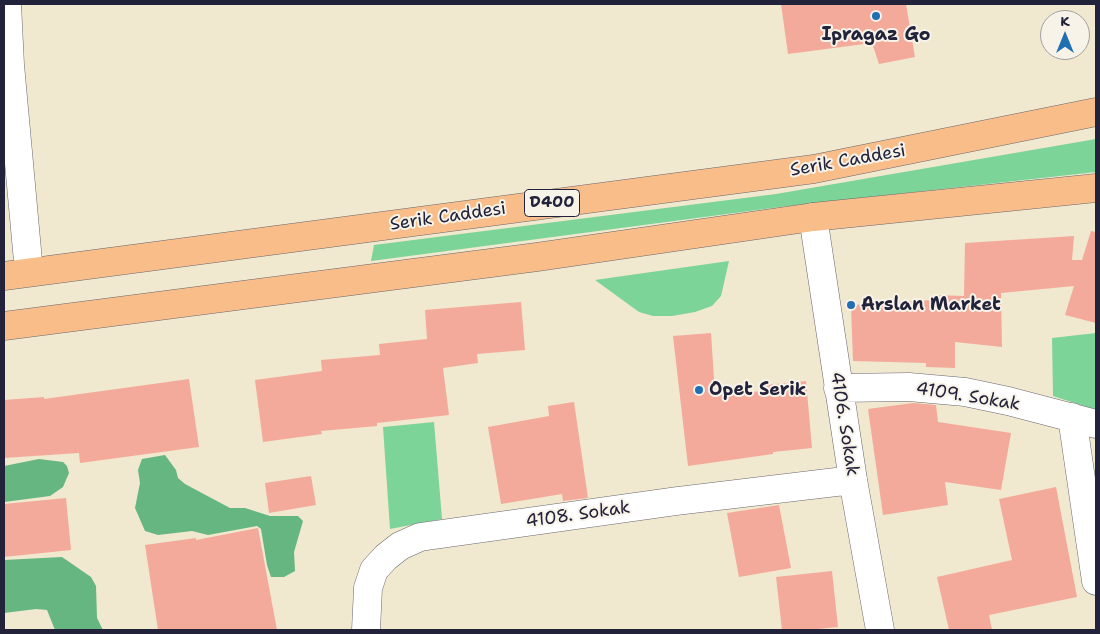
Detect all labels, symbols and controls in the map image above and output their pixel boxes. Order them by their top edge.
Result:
marker: Ipragaz Go [870,10,882,22]
north arrow [1040,10,1090,60]
text: K [1060,12,1070,30]
place label: Ipragaz Go [821,24,931,46]
street label: Serik Caddesi [789,140,907,182]
road number: D400 [524,190,580,217]
street label: Serik Caddesi [389,198,507,236]
place label: Arslan Market [861,294,1001,316]
marker: Arslan Market [845,299,857,311]
street label: 4106. Sokak [825,370,863,478]
street label: 4109. Sokak [914,378,1022,416]
place label: Opet Serik [709,379,806,401]
marker: Opet Serik [693,384,705,396]
street label: 4108. Sokak [524,497,632,533]

